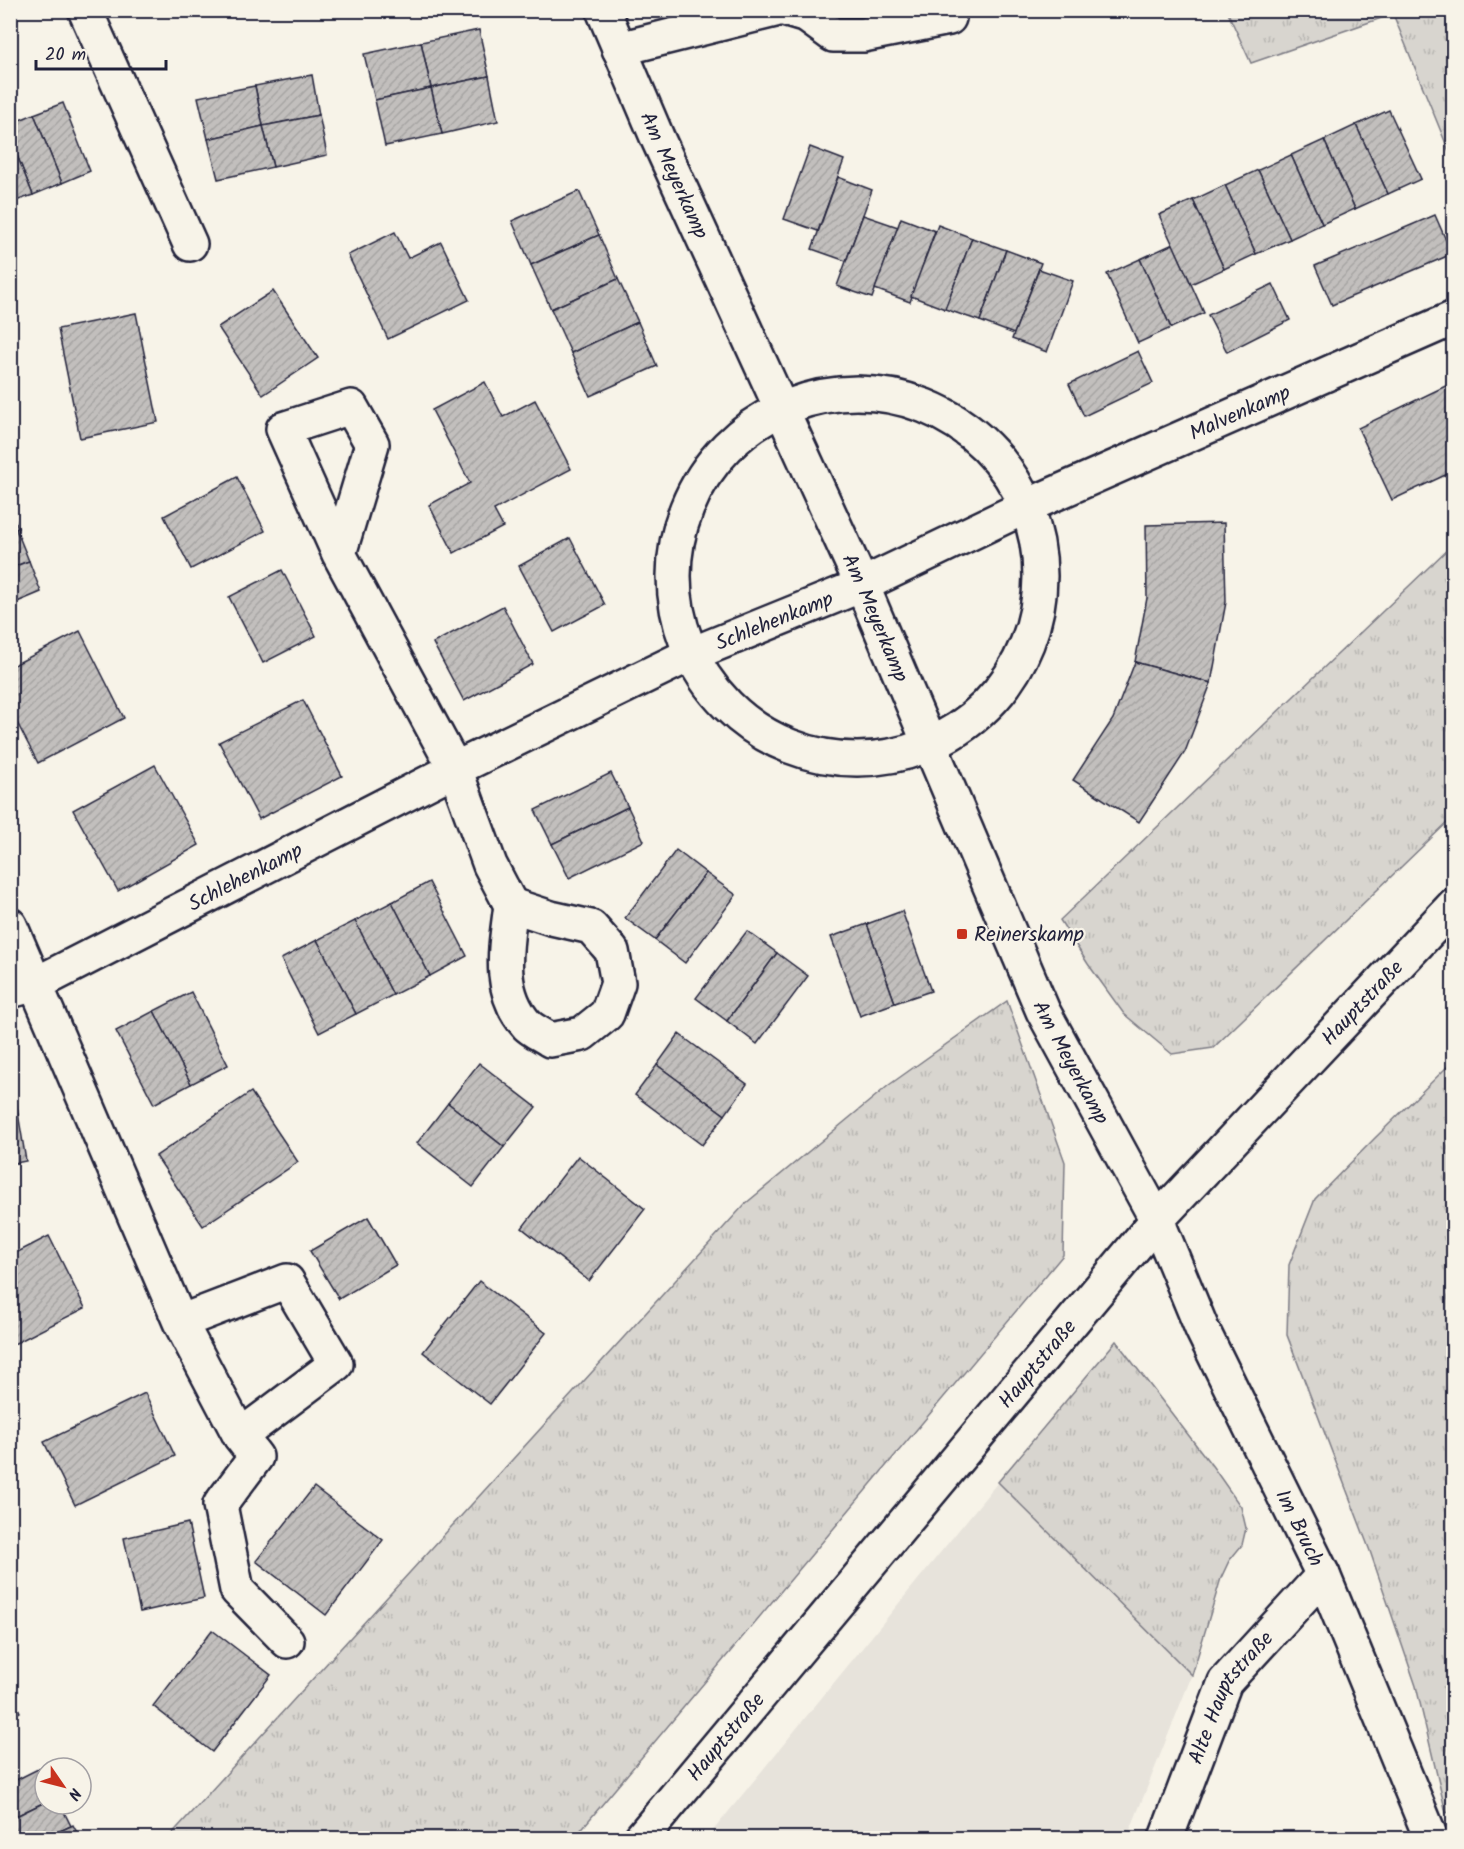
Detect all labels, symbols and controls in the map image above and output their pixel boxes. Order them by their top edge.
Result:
scale bar [36,33,166,71]
text: 20 m [45,41,86,70]
street label: Am Meyerkamp [630,107,717,245]
street label: Malvenkamp [1184,377,1296,451]
street label: Am Meyerkamp [832,549,916,687]
street label: Schlehenkamp [711,583,839,661]
street label: Schlehenkamp [183,835,309,921]
place label: Reinerskamp [974,919,1084,952]
marker: Reinerskamp [955,927,969,941]
street label: Hauptstraße [1314,953,1413,1054]
street label: Am Meyerkamp [1023,996,1117,1131]
street label: Hauptstraße [991,1312,1086,1417]
street label: Im Bruch [1265,1484,1331,1573]
street label: Alte Hauptstraße [1180,1623,1283,1769]
street label: Hauptstraße [680,1685,774,1790]
north arrow [33,1756,93,1816]
text: N [61,1782,87,1805]

